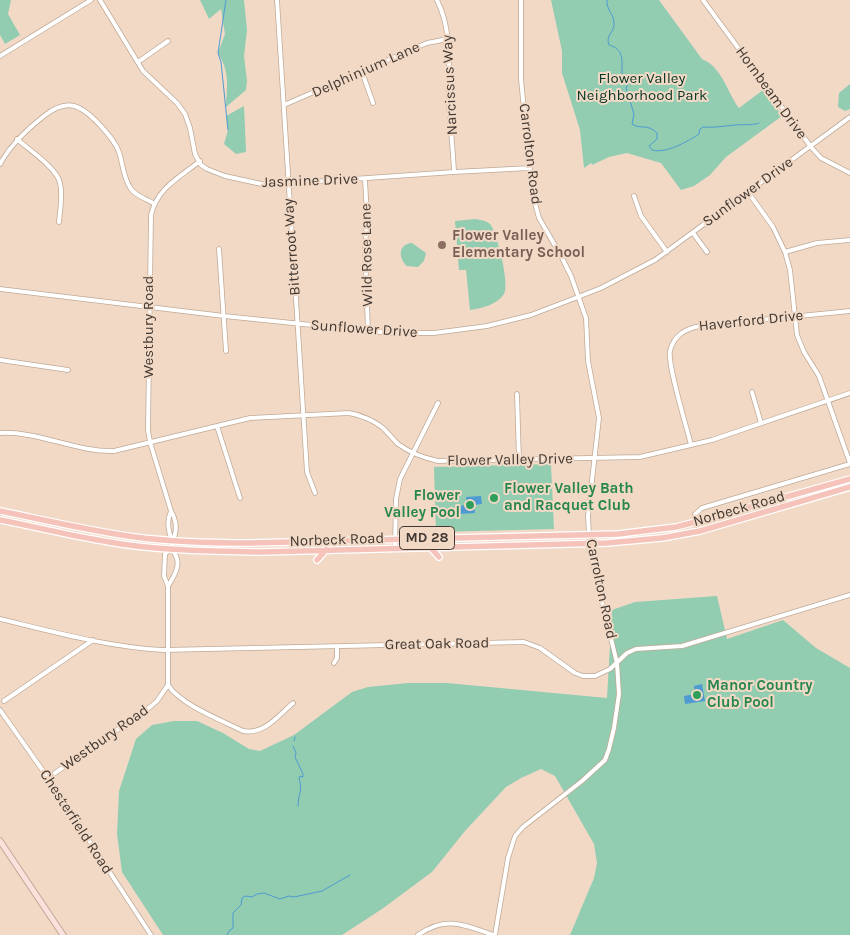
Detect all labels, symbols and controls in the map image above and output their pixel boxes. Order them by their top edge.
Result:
street label: Narcissus Way [438,34,462,136]
street label: Delphinium Lane [309,38,423,102]
street label: Hornbeam Drive [731,43,811,143]
park label: Flower Valley Neighborhood Park [577,70,707,105]
street label: Carrolton Road [515,102,545,206]
street label: Sunflower Drive [699,153,797,231]
street label: Jasmine Drive [262,170,358,192]
street label: Bitterroot Way [280,198,304,296]
street label: Wild Rose Lane [357,203,377,307]
place label: Flower Valley Elementary School [452,227,585,262]
marker: Flower Valley Elementary School [436,239,448,251]
street label: Westbury Road [140,276,158,378]
street label: Haverford Drive [698,307,804,335]
street label: Sunflower Drive [310,316,418,342]
street label: Flower Valley Drive [447,450,573,470]
place label: Flower Valley Bath and Racquet Club [504,480,634,515]
place label: Flower Valley Pool [384,487,460,522]
street label: Norbeck Road [691,487,787,531]
marker: Flower Valley Bath and Racquet Club [488,492,500,504]
marker: Flower Valley Pool [464,499,476,511]
road number: MD 28 [400,526,454,550]
street label: Norbeck Road [289,529,385,551]
street label: Carrolton Road [582,537,620,641]
street label: Great Oak Road [384,634,490,654]
place label: Manor Country Club Pool [707,677,813,712]
marker: Manor Country Club Pool [691,689,703,701]
street label: Westbury Road [58,701,152,775]
street label: Chesterfield Road [35,766,117,878]

